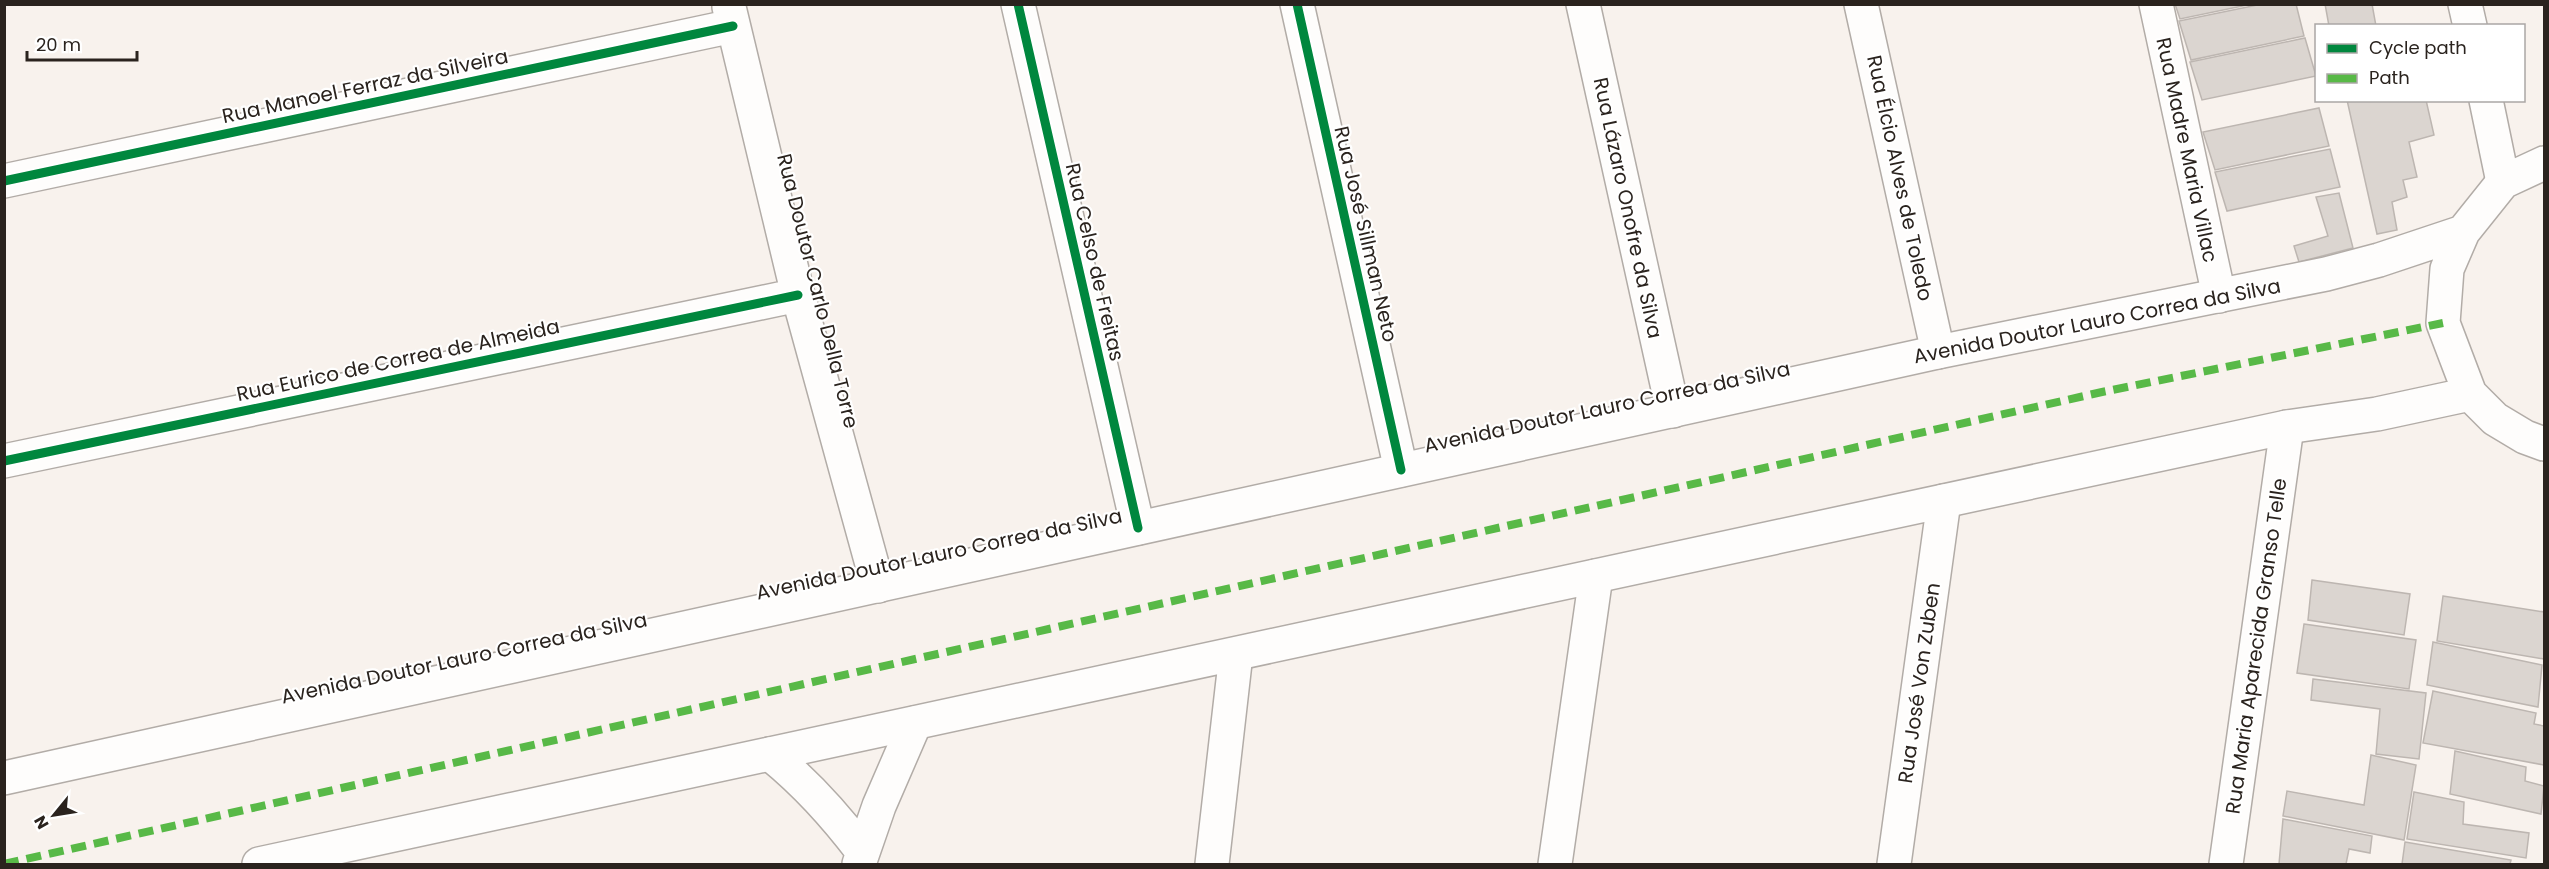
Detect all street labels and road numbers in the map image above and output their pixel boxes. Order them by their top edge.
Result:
street label: Rua Madre Maria Villac [2149,35,2225,265]
street label: Rua Manoel Ferraz da Silveira [219,42,511,130]
street label: Rua Élcio Alves de Toledo [1860,53,1940,303]
street label: Rua Lázaro Onofre da Silva [1587,75,1669,341]
street label: Rua José Sillman Neto [1328,123,1404,345]
street label: Rua Doutor Carlo Della Torre [770,151,866,431]
street label: Rua Celso de Freitas [1059,160,1131,364]
street label: Avenida Doutor Lauro Correa da Silva [1911,272,2283,370]
street label: Rua Eurico de Correa de Almeida [234,312,562,408]
street label: Avenida Doutor Lauro Correa da Silva [1421,354,1793,460]
street label: Rua Maria Aparecida Granso Telle [2219,476,2293,816]
street label: Avenida Doutor Lauro Correa da Silva [753,501,1125,607]
street label: Rua José Von Zuben [1891,581,1947,785]
street label: Avenida Doutor Lauro Correa da Silva [278,605,650,711]

